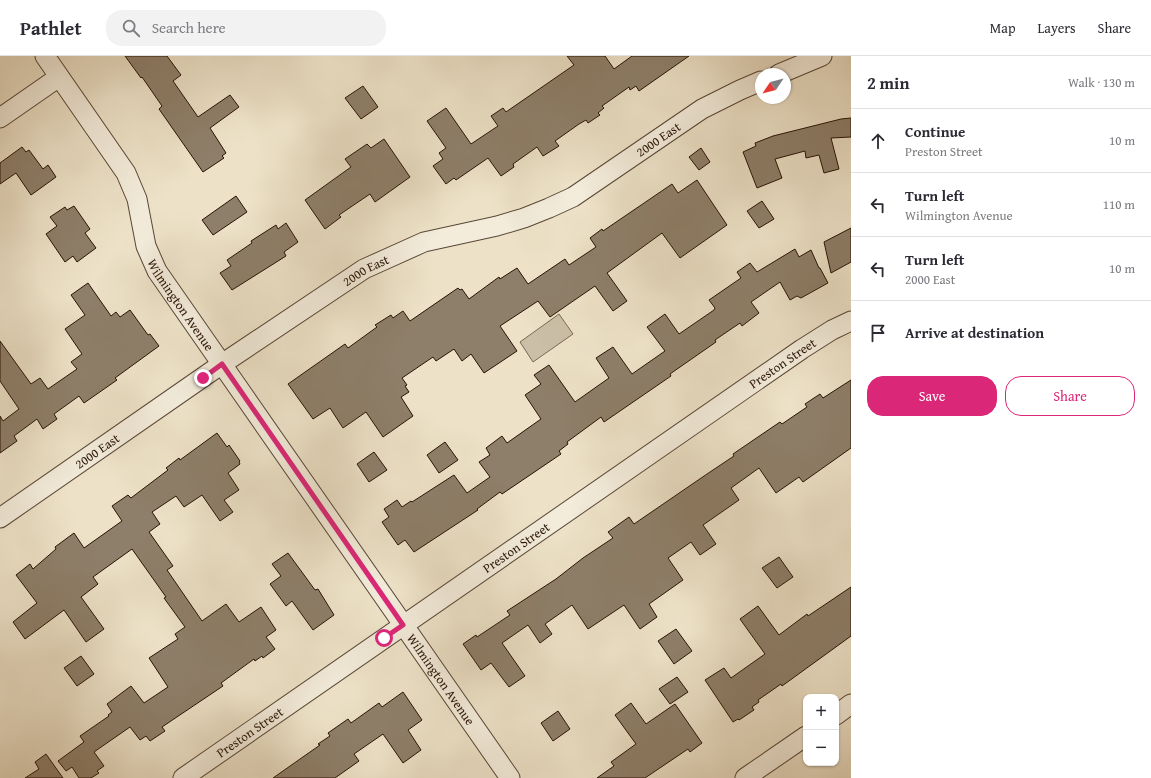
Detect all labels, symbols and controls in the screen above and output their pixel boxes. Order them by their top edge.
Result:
search box [106,10,386,46]
text: Pathlet [20,14,82,42]
icon: search [120,17,142,39]
text: Search here [152,17,226,38]
text: Map [990,18,1016,38]
text: Layers [1038,18,1076,38]
text: Share [1098,18,1131,38]
north arrow [755,68,791,104]
text: 2 min [867,70,909,95]
text: Walk · 130 m [1068,73,1135,92]
street label: 2000 East [632,117,685,161]
text: Continue [905,121,966,142]
icon: ahead [867,130,889,152]
text: 10 m [1109,131,1135,150]
text: Preston Street [905,142,983,161]
text: Turn left [905,185,964,206]
icon: left [867,194,889,216]
text: 110 m [1103,195,1135,214]
text: Wilmington Avenue [905,206,1013,225]
street label: 2000 East [339,249,392,290]
text: Turn left [905,249,964,270]
street label: Wilmington Avenue [143,256,219,355]
icon: left [867,258,889,280]
text: 10 m [1109,259,1135,278]
text: 2000 East [905,270,955,289]
icon: arrive [867,322,889,344]
text: Arrive at destination [905,322,1044,343]
street label: Preston Street [745,333,820,393]
route end [194,369,212,387]
button: Save [867,376,997,416]
button: Share [1005,376,1135,416]
street label: 2000 East [71,428,123,473]
street label: Preston Street [478,517,554,577]
route start [375,629,393,647]
street label: Wilmington Avenue [403,629,480,729]
map controls [803,694,839,766]
button: + [803,694,839,730]
street label: Preston Street [212,702,287,762]
button: − [803,730,839,766]

